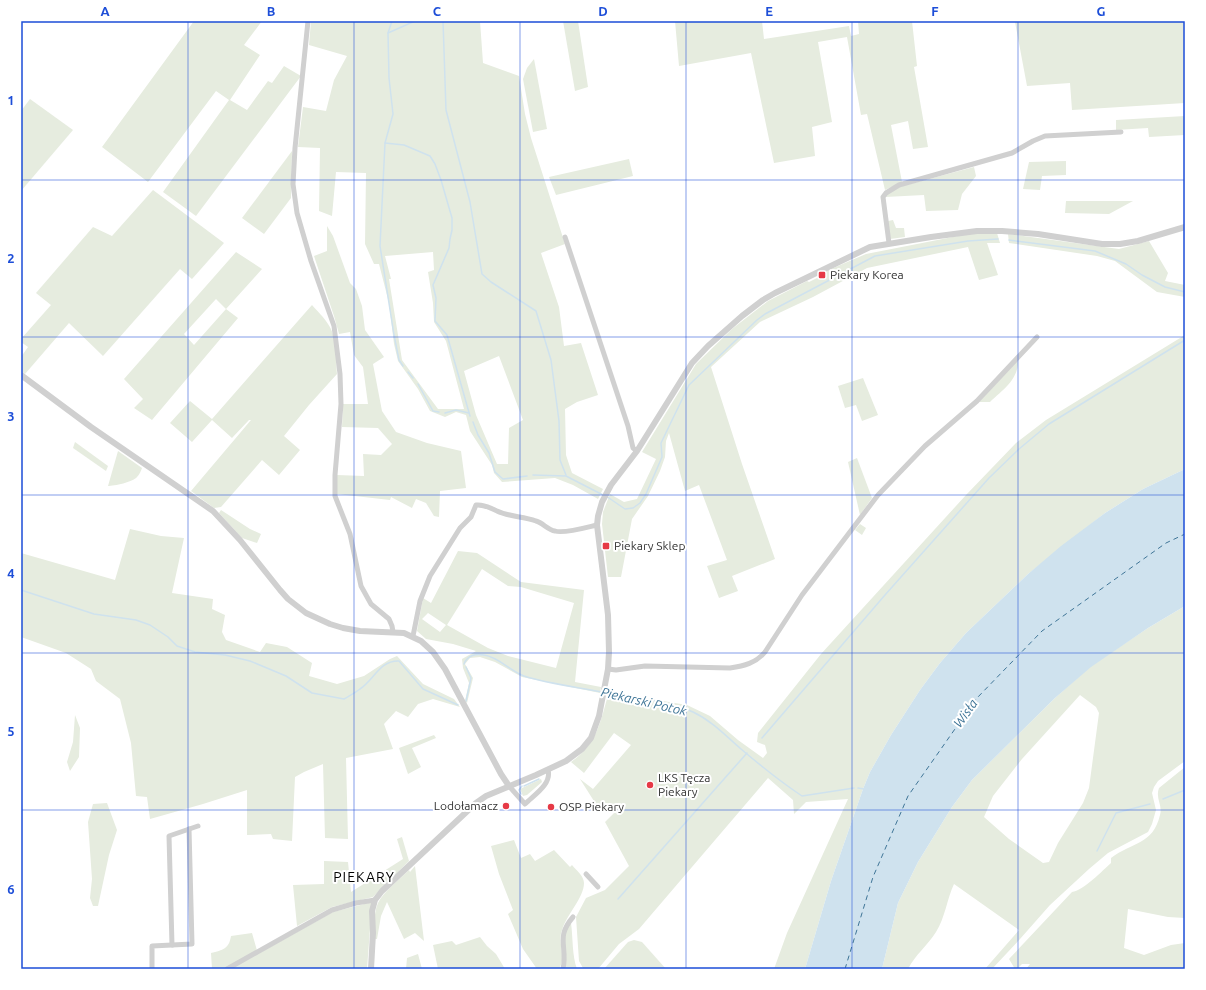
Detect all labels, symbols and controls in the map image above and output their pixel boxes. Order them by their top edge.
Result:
text: A [100,4,110,18]
text: B [267,4,276,18]
text: C [433,4,442,18]
text: D [598,4,608,18]
text: E [765,4,773,18]
text: F [931,4,939,18]
text: G [1097,4,1106,18]
text: 1 [7,93,15,107]
text: 2 [7,251,15,265]
place label: Piekary Korea [830,268,904,281]
marker: Piekary Korea [817,270,827,280]
text: 3 [7,409,15,423]
place label: Piekary Sklep [614,539,685,552]
marker: Piekary Sklep [601,541,611,551]
text: 4 [7,566,15,580]
water label: Piekarski Potok [600,684,689,718]
water label: Wisła [950,696,980,730]
text: 5 [7,724,15,738]
place label: LKS Tęcza Piekary [658,771,710,798]
marker: LKS Tęcza Piekary [645,780,655,790]
place label: Lodołamacz [434,799,498,812]
place label: OSP Piekary [559,800,624,813]
marker: Lodołamacz [501,801,511,811]
marker: OSP Piekary [546,802,556,812]
district label: PIEKARY [333,869,395,885]
text: 6 [7,882,15,896]

